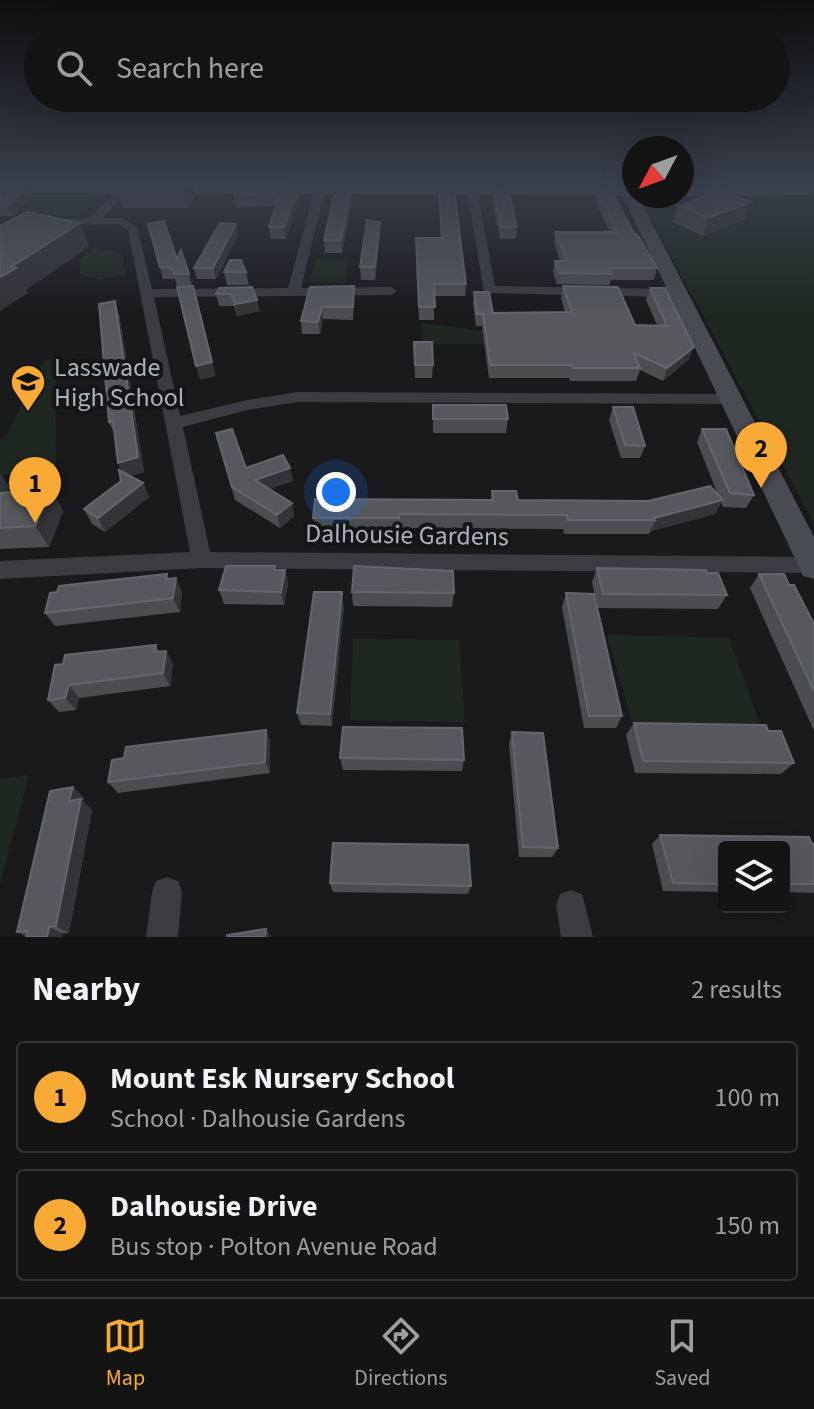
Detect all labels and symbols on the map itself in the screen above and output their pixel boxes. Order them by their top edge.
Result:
north arrow [622,136,694,208]
place label: Lasswade High School [54,349,185,416]
school or university icon: Lasswade High School [9,363,47,413]
pin: 2 [735,422,787,488]
pin: 1 [9,457,61,523]
your location [316,472,356,512]
street label: Dalhousie Gardens [305,515,509,555]

